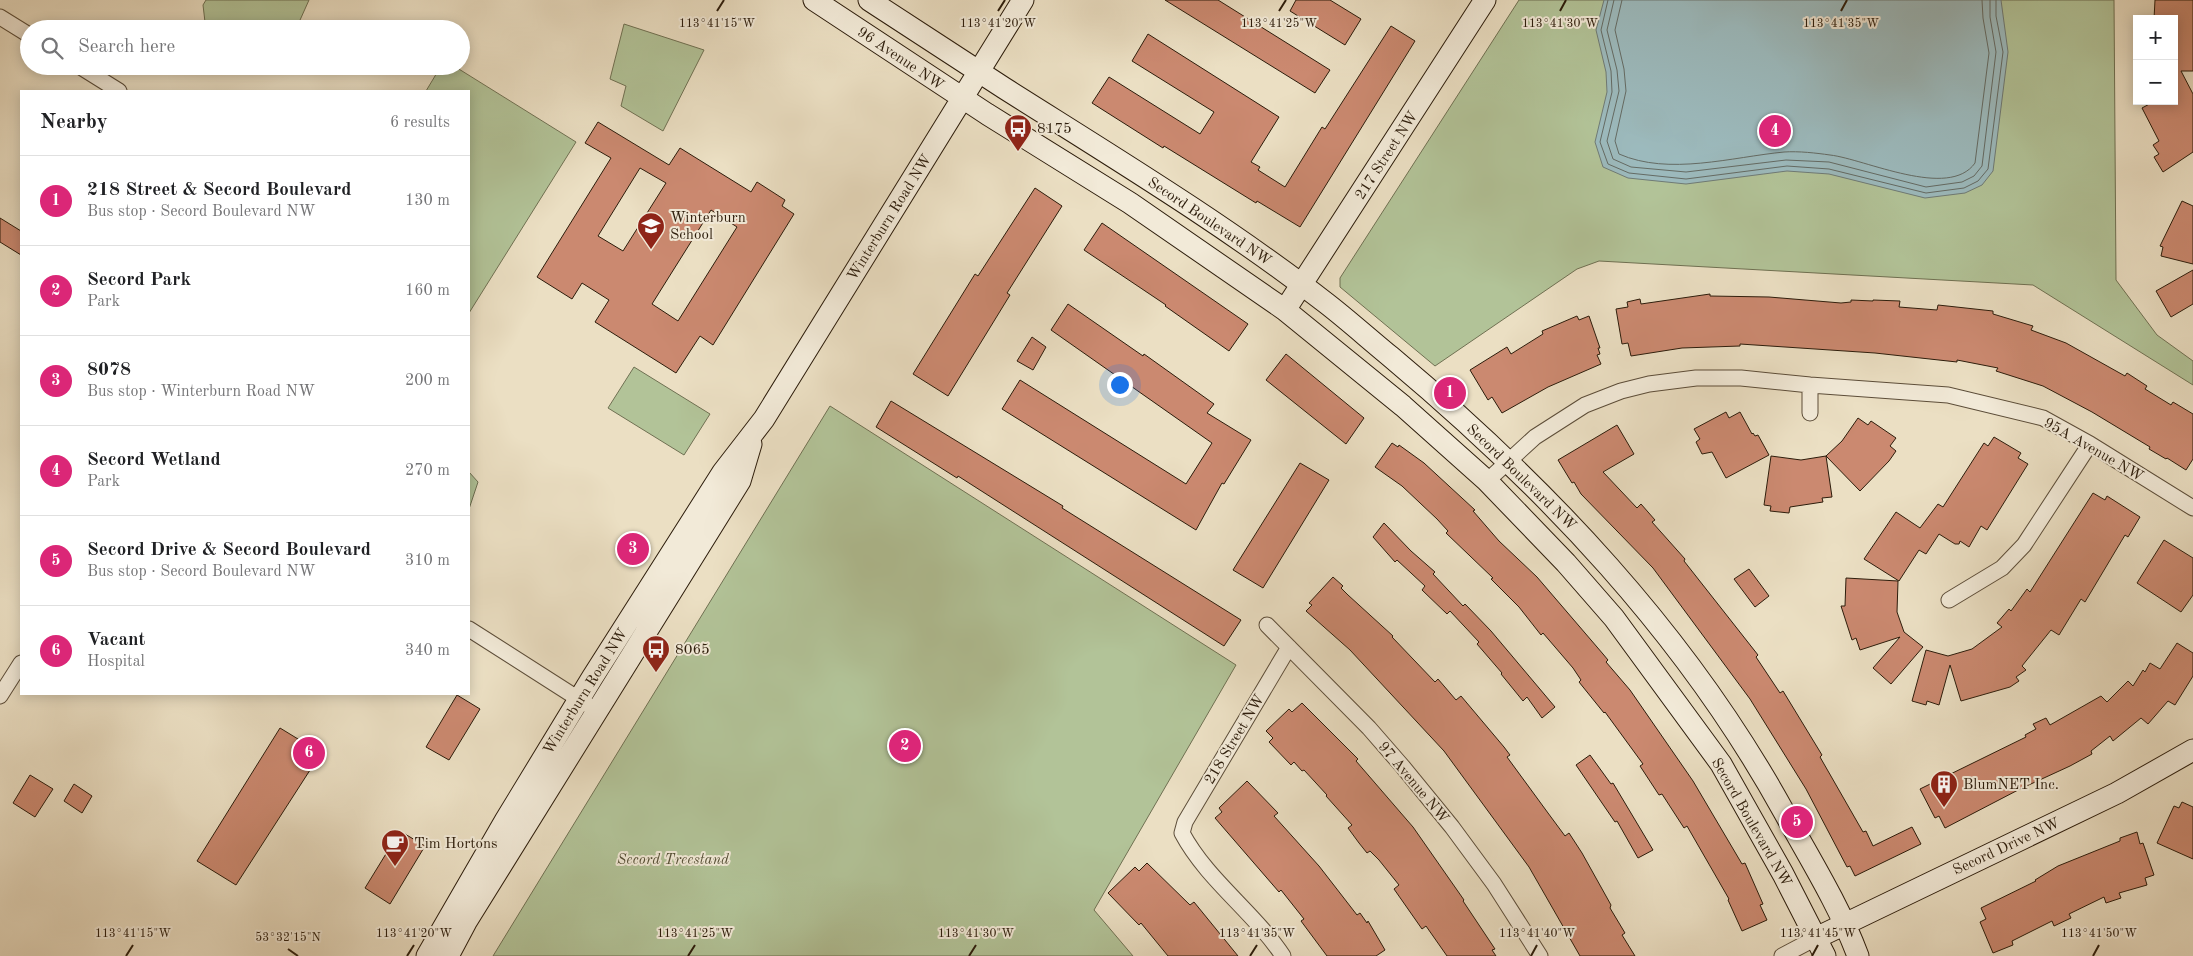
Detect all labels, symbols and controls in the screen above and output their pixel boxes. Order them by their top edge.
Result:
map controls [2133,15,2178,105]
button: + [2133,15,2178,60]
text: 113°41'15"W [679,17,755,30]
text: 113°41'25"W [1241,17,1317,30]
text: 113°41'35"W [1803,17,1879,30]
text: 113°41'20"W [960,18,1036,30]
text: 113°41'30"W [1522,18,1598,30]
search box [20,20,470,75]
street label: 96 Avenue NW [854,25,946,94]
icon: search [38,34,66,62]
text: Search here [78,38,175,57]
button: − [2133,60,2178,105]
street label: 217 Street NW [1353,109,1421,203]
text: Nearby [40,112,108,133]
pin: 4 [1759,112,1791,150]
bus stop icon: 8175 [1003,113,1033,152]
text: 6 results [390,115,450,131]
place label: 8175 [1037,122,1072,137]
street label: Winterburn Road NW [845,152,935,283]
street label: Secord Boulevard NW [1145,175,1274,269]
text: 218 Street & Secord Boulevard [87,181,351,200]
text: 1 [51,193,61,209]
text: 130 m [405,193,450,209]
text: Bus stop · Secord Boulevard NW [87,204,316,220]
school or university icon: Winterburn School [636,211,666,250]
place label: Winterburn School [670,211,746,243]
text: Secord Park [87,271,191,290]
text: 2 [51,283,61,299]
text: 160 m [405,283,450,299]
text: Park [87,294,120,310]
text: 8078 [87,361,131,380]
your location [1107,372,1133,398]
text: 3 [51,373,61,389]
text: 200 m [405,373,450,389]
pin: 1 [1434,374,1466,412]
text: Bus stop · Winterburn Road NW [87,384,315,400]
street label: 95A Avenue NW [2041,416,2146,485]
street label: Secord Boulevard NW [1463,422,1579,534]
text: Secord Wetland [87,451,221,470]
text: 4 [51,463,61,479]
text: 270 m [405,463,450,479]
text: Park [87,474,120,490]
pin: 3 [617,530,649,568]
text: Secord Drive & Secord Boulevard [87,541,371,560]
text: 5 [51,553,61,569]
text: 310 m [405,553,450,569]
text: Bus stop · Secord Boulevard NW [87,564,316,580]
street label: Winterburn Road NW [541,626,631,757]
text: Vacant [87,631,146,650]
bus stop icon: 8065 [641,634,671,673]
text: 6 [51,643,61,659]
text: 340 m [405,643,450,659]
place label: 8065 [675,643,710,658]
text: Hospital [87,654,145,670]
street label: 218 Street NW [1203,692,1268,787]
pin: 2 [889,727,921,765]
pin: 6 [293,734,325,772]
street label: 97 Avenue NW [1375,739,1451,826]
street label: Secord Boulevard NW [1708,756,1794,890]
building icon: BlumNET Inc. [1929,769,1959,808]
place label: BlumNET Inc. [1963,778,2059,793]
pin: 5 [1781,803,1813,841]
street label: Secord Drive NW [1951,816,2062,879]
cafe icon: Tim Hortons [380,828,410,867]
place label: Tim Hortons [414,837,498,852]
park label: Secord Treestand [617,853,730,868]
text: 113°41'15"W [95,927,171,940]
text: 113°41'25"W [657,927,733,940]
text: 113°41'35"W [1219,927,1295,940]
text: 113°41'45"W [1780,927,1856,940]
text: 113°41'50"W [2061,927,2137,940]
text: 113°41'20"W [376,928,452,940]
text: 113°41'30"W [938,928,1014,940]
text: 113°41'40"W [1499,928,1575,940]
text: 53°32'15"N [255,931,321,944]

